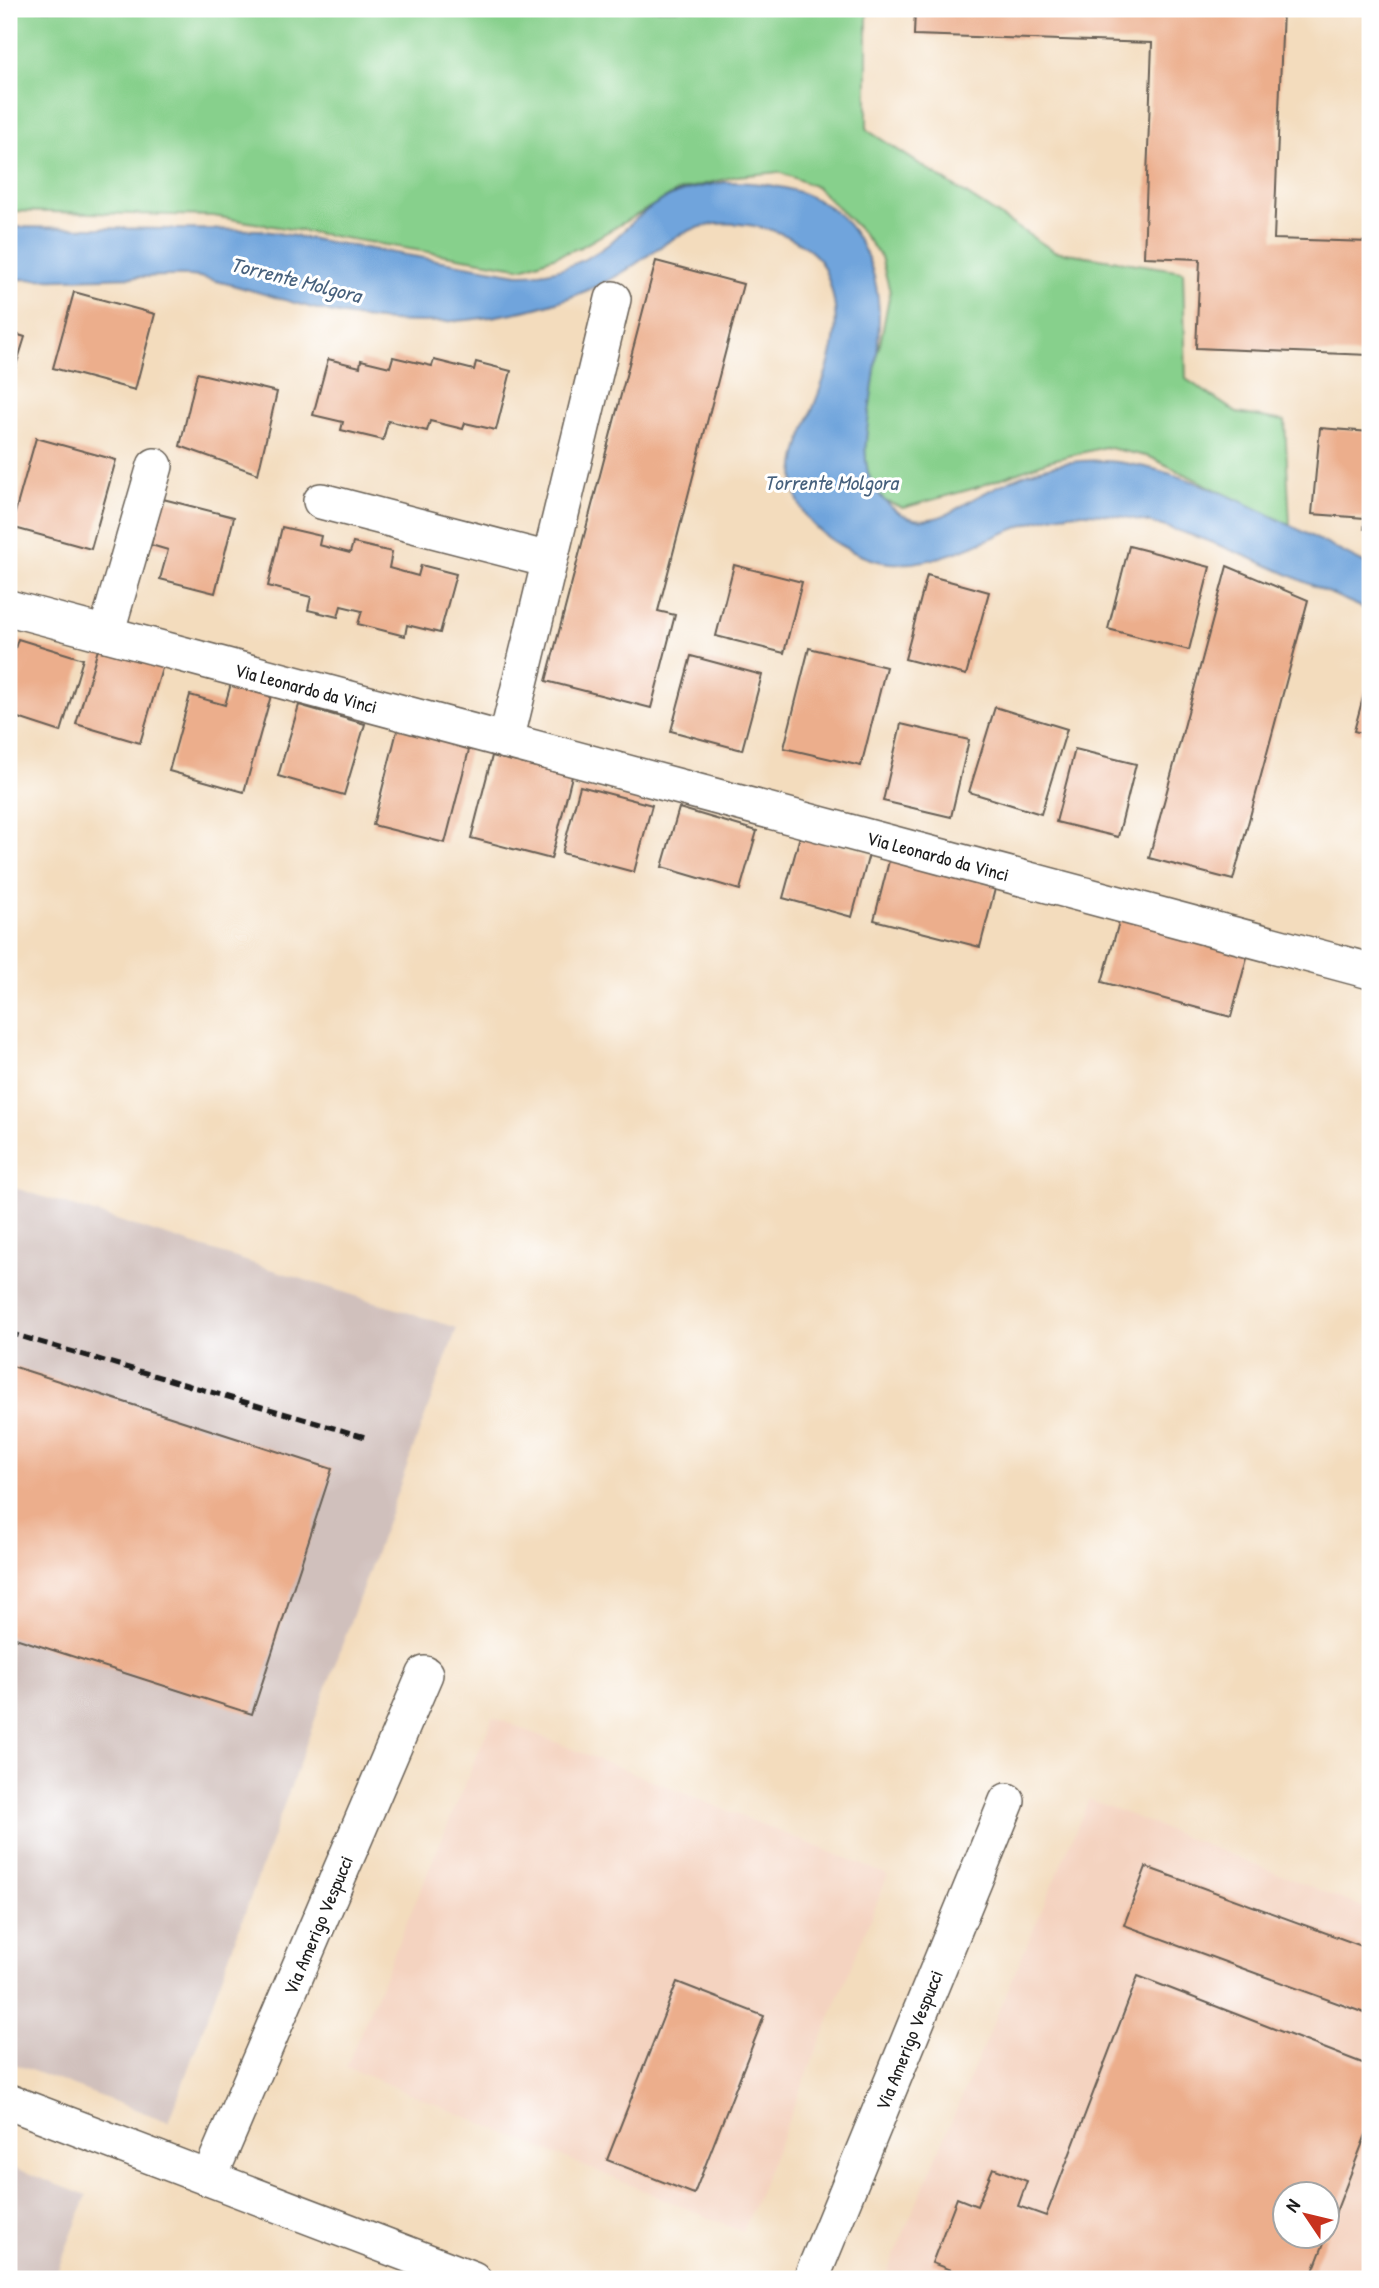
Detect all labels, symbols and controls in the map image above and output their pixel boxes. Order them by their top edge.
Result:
water label: Torrente Molgora [228,249,367,310]
water label: Torrente Molgora [764,468,900,497]
street label: Via Leonardo da Vinci [232,657,380,719]
street label: Via Leonardo da Vinci [864,825,1012,887]
street label: Via Amerigo Vespucci [277,1851,359,1999]
street label: Via Amerigo Vespucci [869,1966,949,2114]
north arrow [1270,2180,1340,2250]
text: N [1279,2194,1306,2217]

